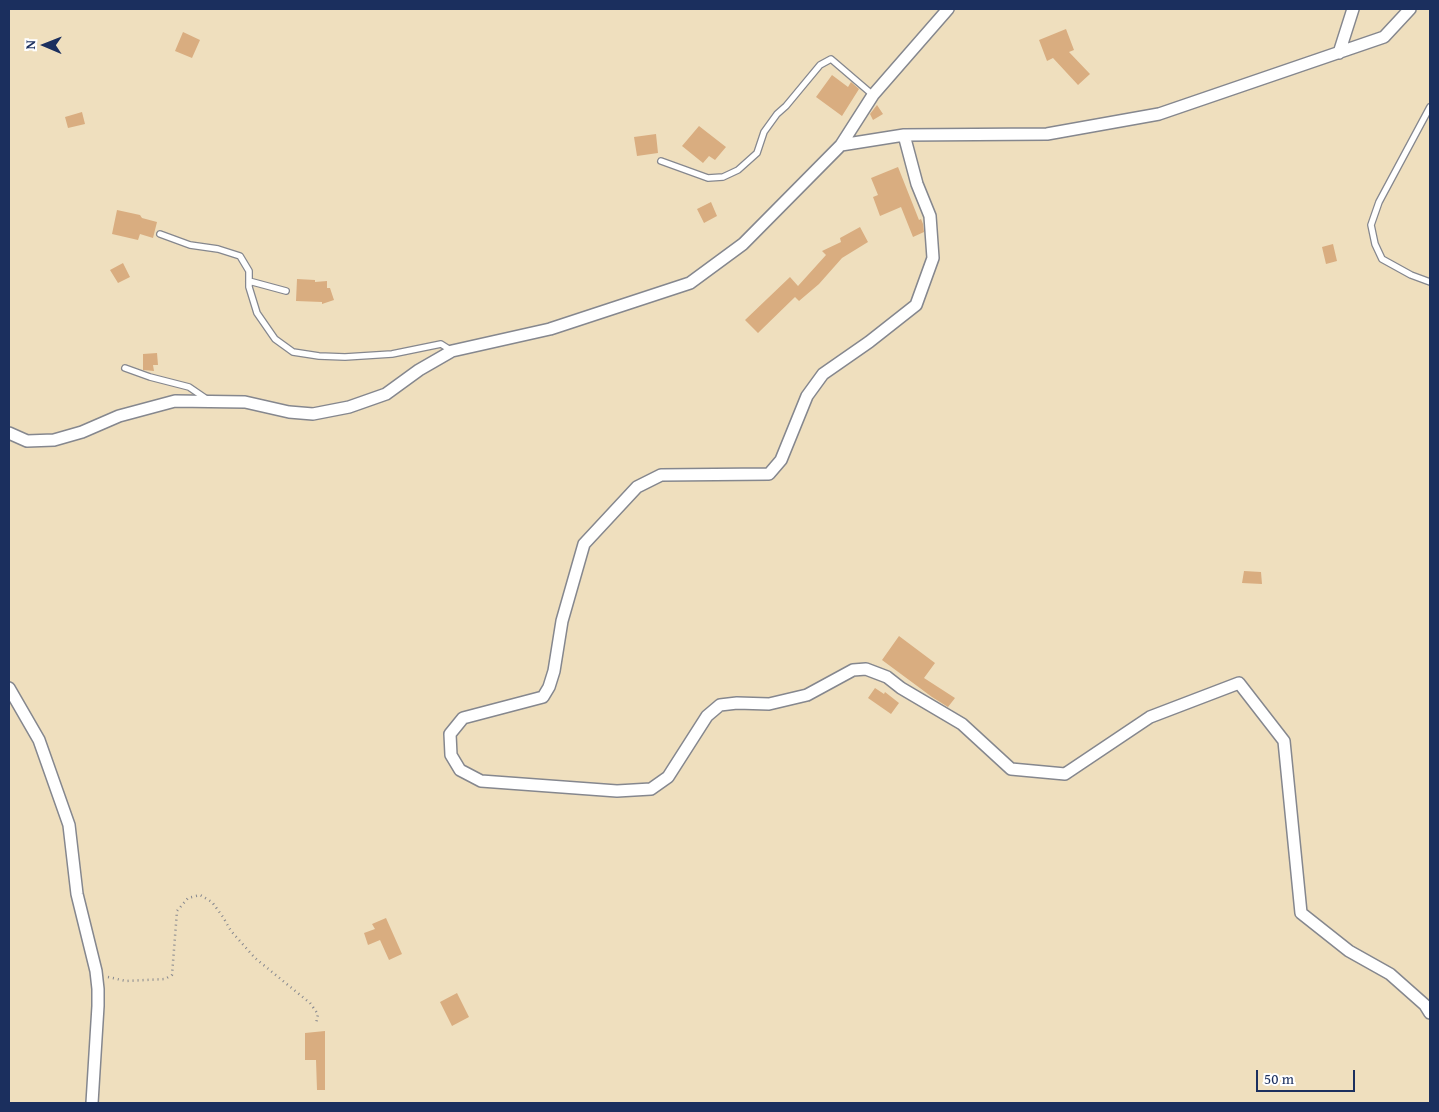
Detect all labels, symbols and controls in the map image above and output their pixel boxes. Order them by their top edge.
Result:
north arrow [20,20,70,70]
text: N [20,40,40,50]
scale bar [1259,1060,1358,1092]
text: 50 m [1264,1068,1294,1089]

